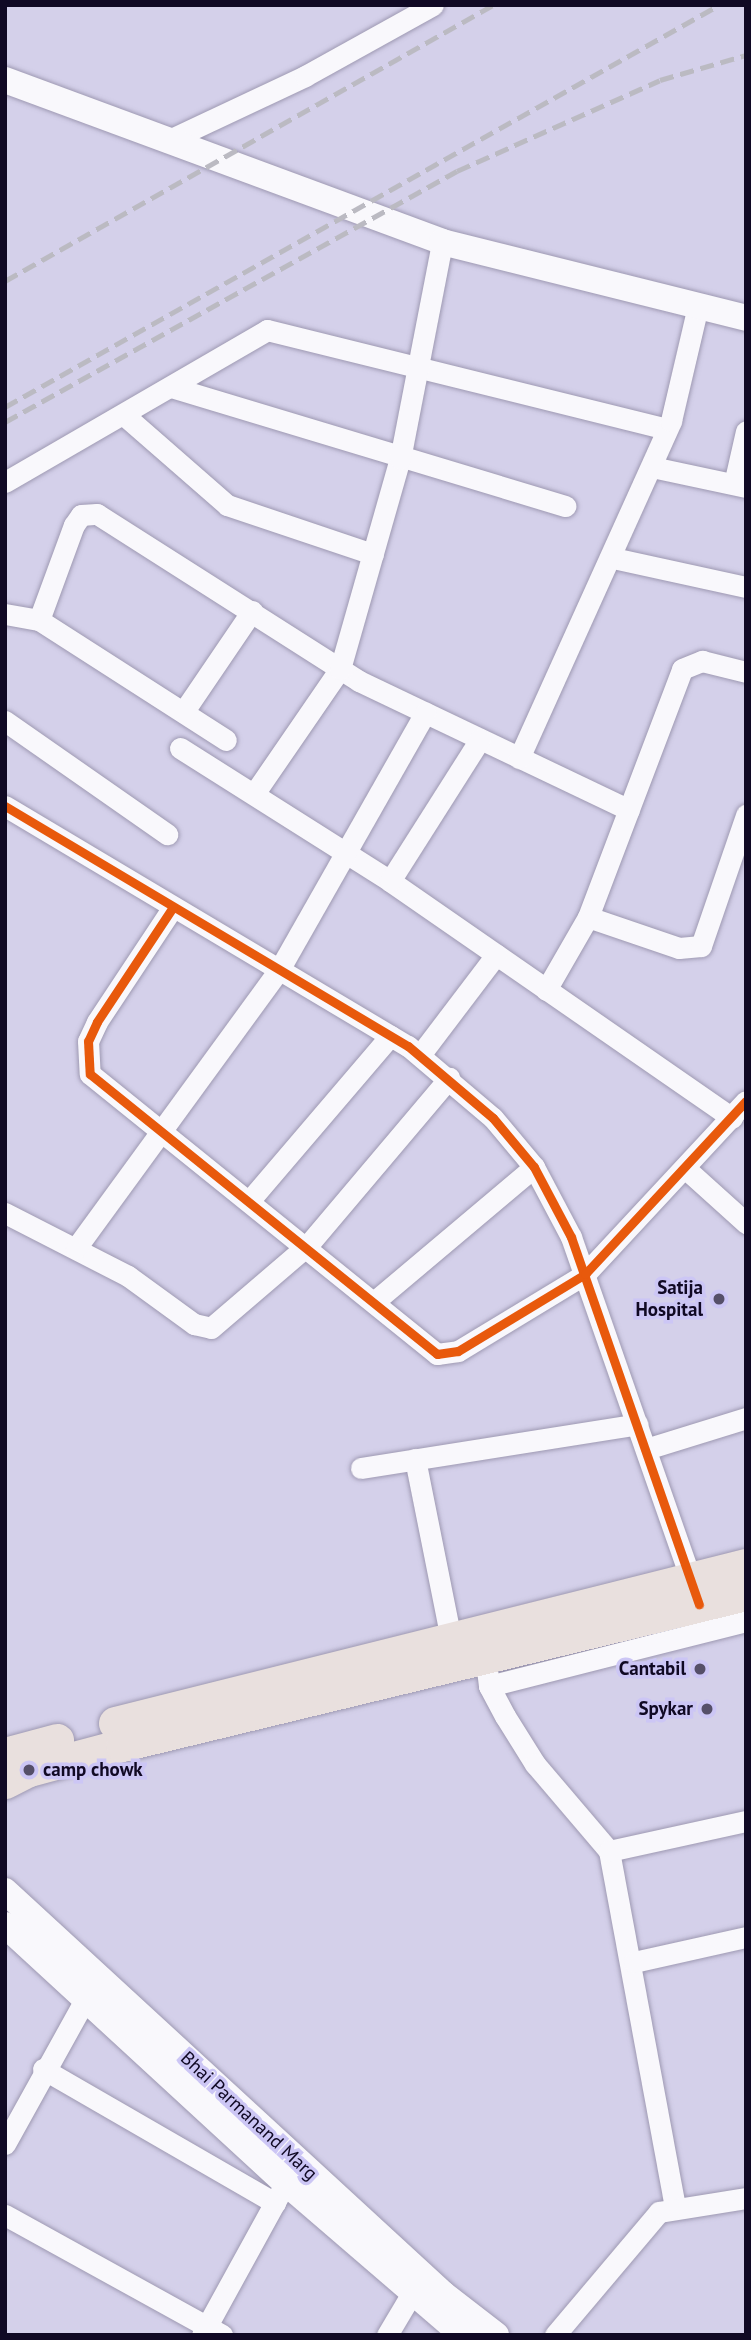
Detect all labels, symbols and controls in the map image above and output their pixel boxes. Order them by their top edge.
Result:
place label: Satija Hospital [635,1277,703,1321]
marker: Satija Hospital [709,1289,729,1309]
place label: Cantabil [619,1658,686,1680]
marker: Cantabil [692,1661,708,1677]
place label: Spykar [638,1698,693,1720]
marker: Spykar [699,1701,715,1717]
place label: camp chowk [43,1759,143,1781]
marker: camp chowk [21,1762,37,1778]
street label: Bhai Parmanand Marg [176,2047,322,2185]

